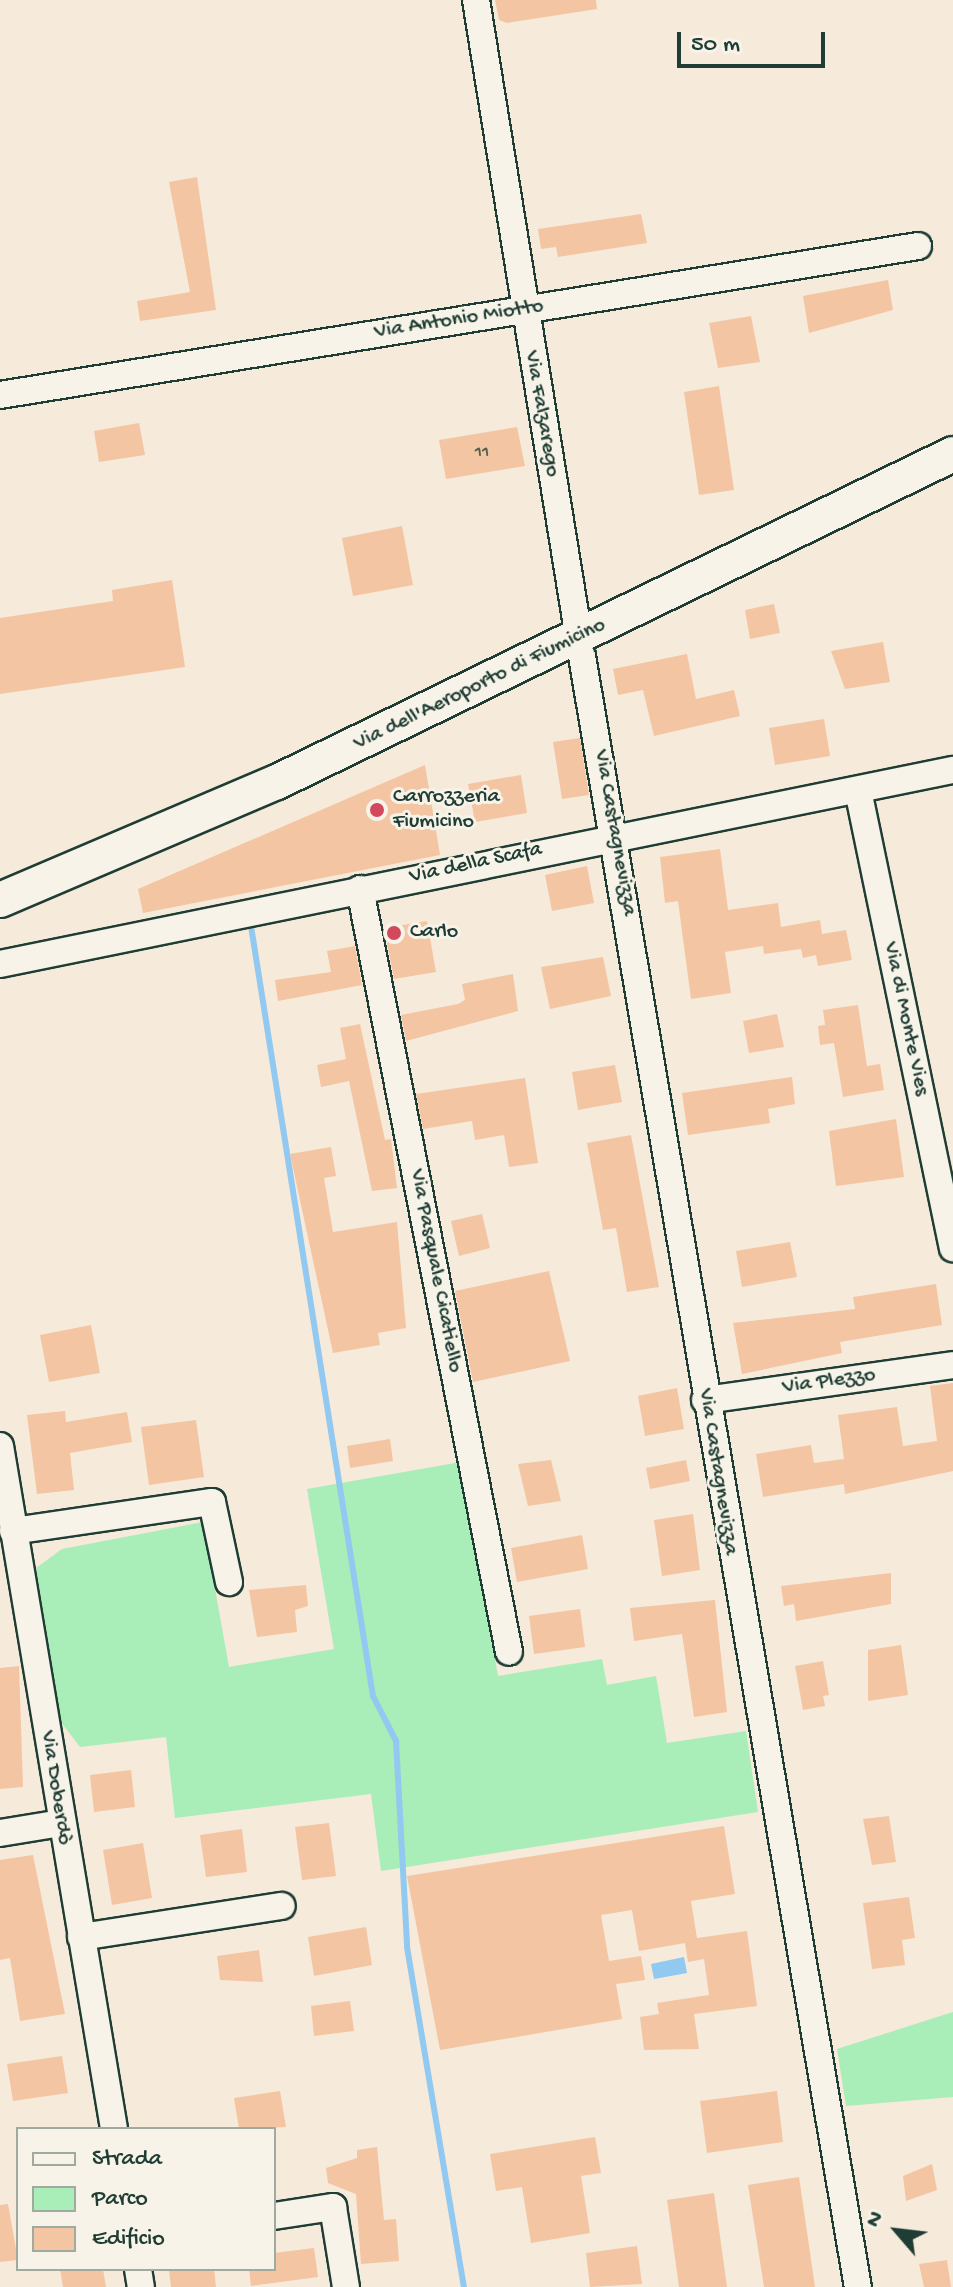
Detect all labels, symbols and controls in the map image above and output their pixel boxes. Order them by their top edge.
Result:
scale bar [681,16,829,66]
text: 50 m [691,31,740,60]
street label: Via Antonio Miotto [373,294,545,346]
street label: Via Falzarego [517,349,565,479]
house number: 11 [475,442,489,464]
street label: Via dell'Aeroporto di Fiumicino [350,612,610,758]
street label: Via Castagnevizza [586,748,642,918]
place label: Carrozzeria Fiumicino [393,784,500,836]
marker: Carrozzeria Fiumicino [368,801,386,819]
street label: Via della Scafa [407,837,545,891]
place label: Carlo [410,920,458,946]
marker: Carlo [385,924,403,942]
street label: Via di Monte Vies [876,940,934,1098]
street label: Via Pasquale Cicatiello [402,1167,468,1375]
street label: Via Plezzo [781,1362,877,1402]
street label: Via Castagnevizza [691,1387,743,1557]
street label: Via Doberdò [33,1729,77,1847]
legend [16,2127,276,2271]
text: Strada [92,2145,162,2174]
text: Parco [92,2185,148,2214]
north arrow [857,2191,937,2271]
text: N [861,2207,891,2232]
text: Edificio [92,2225,165,2254]

